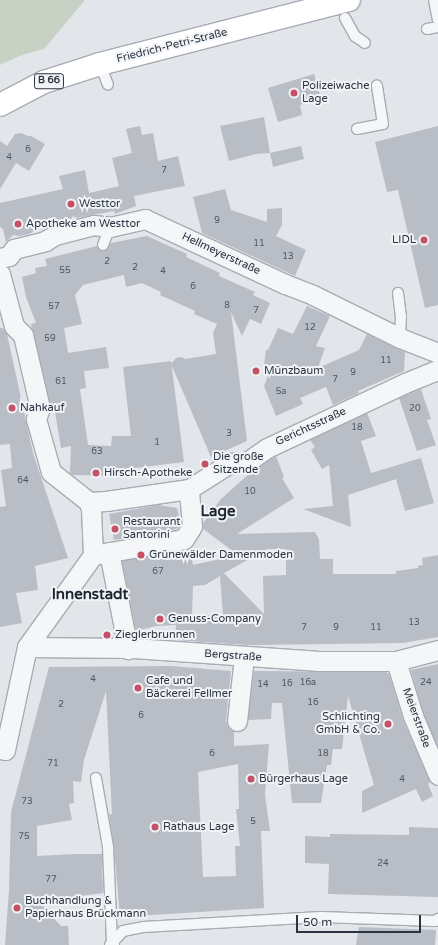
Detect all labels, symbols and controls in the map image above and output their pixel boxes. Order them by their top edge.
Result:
street label: Friedrich-Petri-Straße [115,26,229,66]
road number: B 66 [33,73,65,89]
place label: Polizeiwache Lage [302,80,369,106]
marker: Polizeiwache Lage [289,88,299,98]
house number: 6 [25,145,31,155]
house number: 4 [6,153,12,163]
house number: 7 [161,166,167,176]
place label: Westtor [79,197,120,211]
marker: Westtor [66,199,76,209]
house number: 9 [214,216,220,226]
place label: Apotheke am Westtor [26,217,140,231]
marker: Apotheke am Westtor [13,219,23,229]
street label: Hellmeyerstraße [180,230,262,278]
place label: LIDL [392,233,416,247]
marker: LIDL [419,235,429,245]
house number: 11 [253,239,265,249]
house number: 13 [282,252,294,262]
house number: 2 [104,257,110,267]
house number: 2 [132,263,138,273]
house number: 55 [59,266,71,276]
house number: 4 [160,267,166,277]
house number: 6 [190,282,196,292]
house number: 8 [224,301,230,311]
house number: 57 [48,302,60,312]
house number: 7 [253,306,259,316]
house number: 12 [304,323,316,333]
house number: 59 [44,334,56,344]
house number: 11 [380,356,392,366]
place label: Münzbaum [264,364,323,378]
marker: Münzbaum [251,366,261,376]
house number: 9 [350,368,356,378]
house number: 7 [332,375,338,385]
house number: 61 [55,377,67,387]
house number: 5a [276,387,286,397]
place label: Nahkauf [20,401,65,415]
marker: Nahkauf [7,403,17,413]
house number: 20 [409,404,421,414]
street label: Gerichtsstraße [274,405,348,449]
house number: 18 [351,423,363,433]
house number: 3 [226,429,232,439]
house number: 1 [154,438,160,448]
house number: 63 [91,447,103,457]
place label: Die große Sitzende [213,451,264,477]
marker: Die große Sitzende [200,459,210,469]
place label: Hirsch-Apotheke [104,466,192,480]
marker: Hirsch-Apotheke [91,468,101,478]
house number: 64 [17,476,29,486]
house number: 10 [244,487,256,497]
district label: Lage [200,503,236,521]
place label: Restaurant Santorini [123,516,180,542]
marker: Restaurant Santorini [110,524,120,534]
place label: Grünewälder Damenmoden [149,548,293,562]
marker: Grünewälder Damenmoden [136,550,146,560]
house number: 67 [152,567,164,577]
district label: Innenstadt [52,586,128,604]
place label: Genuss-Company [168,612,261,626]
marker: Genuss-Company [155,614,165,624]
house number: 13 [408,618,420,628]
house number: 7 [301,623,307,633]
house number: 9 [333,623,339,633]
house number: 11 [370,623,382,633]
place label: Zieglerbrunnen [115,628,195,642]
marker: Zieglerbrunnen [102,630,112,640]
street label: Bergstraße [204,647,262,665]
house number: 4 [90,675,96,685]
place label: Cafe und Bäckerei Fellmer [146,675,232,701]
house number: 16a [300,678,316,688]
house number: 24 [420,678,432,688]
house number: 16 [281,679,293,689]
house number: 14 [257,680,269,690]
marker: Cafe und Bäckerei Fellmer [133,683,143,693]
street label: Meierstraße [399,686,433,750]
house number: 16 [307,698,319,708]
house number: 2 [58,700,64,710]
house number: 6 [138,711,144,721]
place label: Schlichting GmbH & Co. [316,711,380,737]
marker: Schlichting GmbH & Co. [383,719,393,729]
house number: 6 [209,749,215,759]
house number: 18 [317,749,329,759]
house number: 71 [47,759,59,769]
place label: Bürgerhaus Lage [259,772,348,786]
marker: Bürgerhaus Lage [246,774,256,784]
house number: 4 [399,775,405,785]
house number: 73 [21,797,33,807]
house number: 5 [250,817,256,827]
place label: Rathaus Lage [163,820,234,834]
marker: Rathaus Lage [150,822,160,832]
house number: 75 [18,832,30,842]
house number: 24 [377,859,389,869]
house number: 77 [45,875,57,885]
place label: Buchhandlung & Papierhaus Brückmann [25,895,146,921]
marker: Buchhandlung & Papierhaus Brückmann [12,903,22,913]
scale bar [298,907,423,933]
text: 50 m [303,915,332,929]

